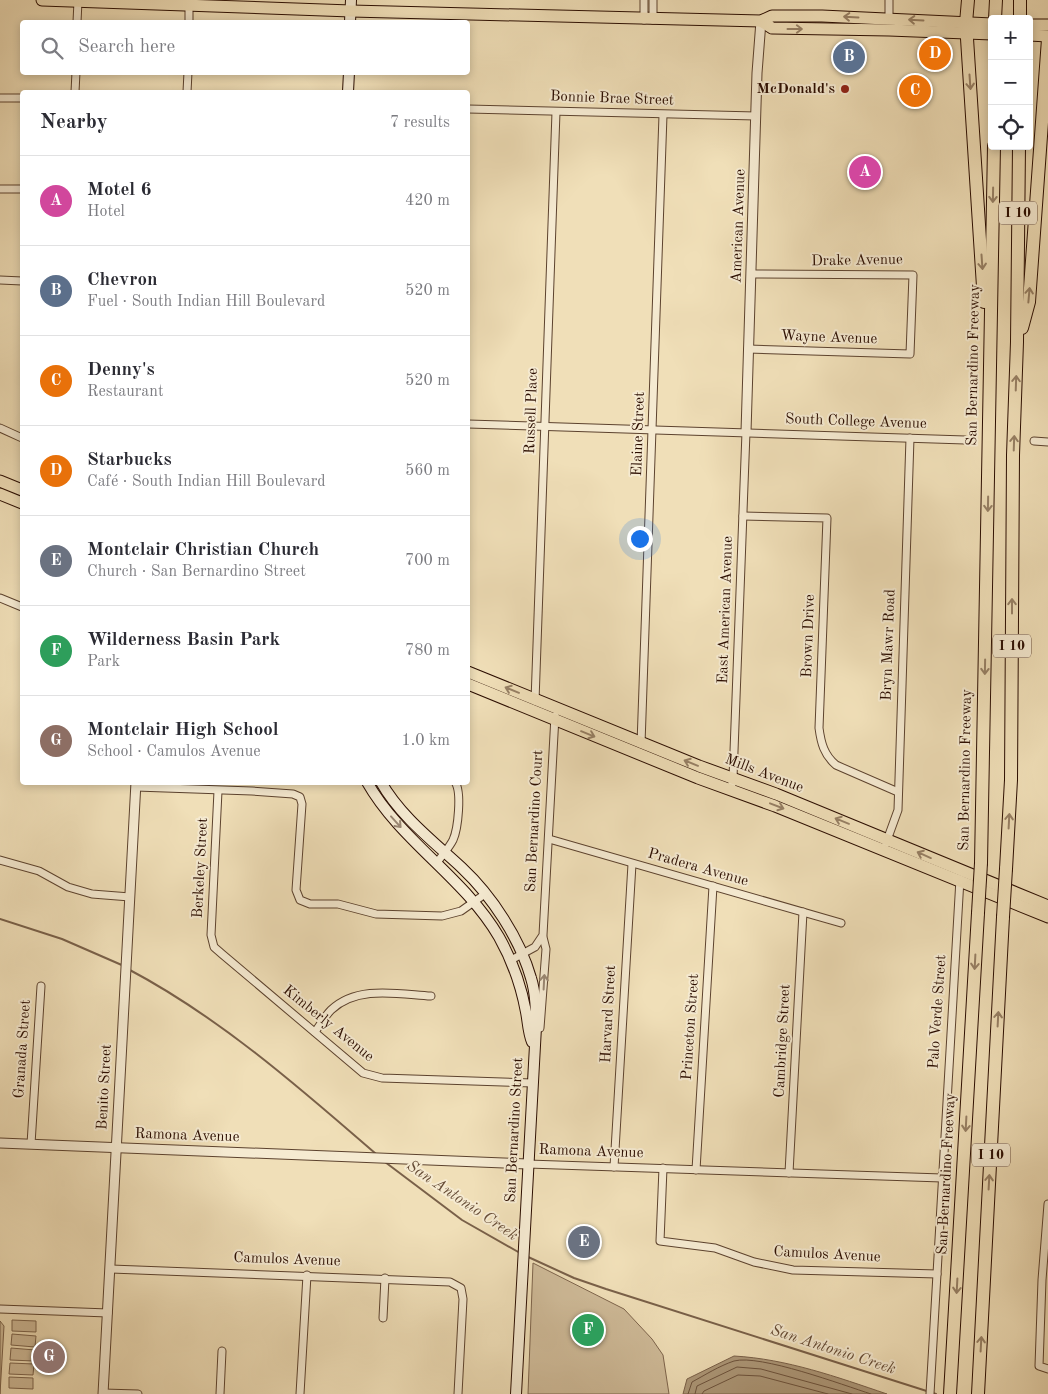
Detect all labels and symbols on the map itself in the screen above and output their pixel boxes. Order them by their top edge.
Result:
one-way arrow [843,13,859,22]
one-way arrow [908,16,924,25]
one-way arrow [786,24,803,34]
pin: D [919,35,951,73]
pin: B [833,38,865,76]
pin: C [899,72,931,110]
one-way arrow [965,74,974,90]
place label: McDonald's [757,82,835,97]
marker: McDonald's [839,83,851,95]
street label: Bonnie Brae Street [550,89,674,109]
pin: A [849,153,881,191]
street label: American Avenue [730,168,748,283]
one-way arrow [988,186,998,203]
road number: I 10 [999,202,1037,224]
street label: Drake Avenue [811,253,903,269]
one-way arrow [977,254,986,270]
street label: San Bernardino Freeway [965,284,983,446]
one-way arrow [1024,287,1034,303]
street label: Wayne Avenue [780,329,878,347]
street label: Russell Place [523,368,541,454]
one-way arrow [1011,375,1020,391]
street label: Elaine Street [630,391,648,477]
street label: South College Avenue [785,412,927,432]
one-way arrow [1009,436,1018,452]
one-way arrow [983,496,993,512]
your location [627,526,653,552]
street label: East American Avenue [716,536,736,684]
street label: Bryn Mawr Road [880,589,898,701]
street label: Brown Drive [800,594,818,678]
one-way arrow [1007,598,1017,614]
road number: I 10 [993,634,1031,658]
one-way arrow [980,659,989,675]
one-way arrow [504,684,519,693]
street label: San Bernardino Freeway [957,689,975,851]
one-way arrow [580,729,595,739]
street label: San Bernardino Court [524,749,546,893]
street label: Mills Avenue [723,752,806,796]
one-way arrow [683,757,698,766]
one-way arrow [769,802,784,812]
one-way arrow [1004,813,1013,829]
one-way arrow [835,815,850,825]
one-way arrow [390,816,401,829]
street label: Berkeley Street [191,817,211,919]
street label: Pradera Avenue [646,846,750,890]
one-way arrow [917,849,932,859]
one-way arrow [971,953,980,969]
street label: Palo Verde Street [927,954,949,1070]
street label: Harvard Street [599,965,619,1063]
street label: Princeton Street [680,973,702,1081]
one-way arrow [539,974,549,990]
street label: Kimberly Avenue [280,983,376,1065]
street label: Cambridge Street [773,984,793,1098]
street label: Granada Street [12,999,34,1099]
one-way arrow [993,1012,1002,1028]
street label: Benito Street [95,1044,115,1130]
street label: San Bernardino Street [504,1057,526,1203]
street label: San Bernardino Freeway [935,1093,959,1255]
one-way arrow [961,1116,970,1132]
street label: Ramona Avenue [134,1127,240,1145]
street label: Ramona Avenue [538,1143,644,1161]
road number: I 10 [972,1144,1010,1166]
water label: San Antonio Creek [403,1158,521,1244]
one-way arrow [985,1174,994,1190]
pin: E [568,1223,600,1261]
street label: Camulos Avenue [773,1245,881,1265]
street label: Camulos Avenue [233,1251,341,1269]
one-way arrow [952,1278,961,1294]
pin: F [572,1311,604,1349]
water label: San Antonio Creek [769,1322,898,1378]
one-way arrow [976,1336,986,1352]
pin: G [33,1338,65,1376]

